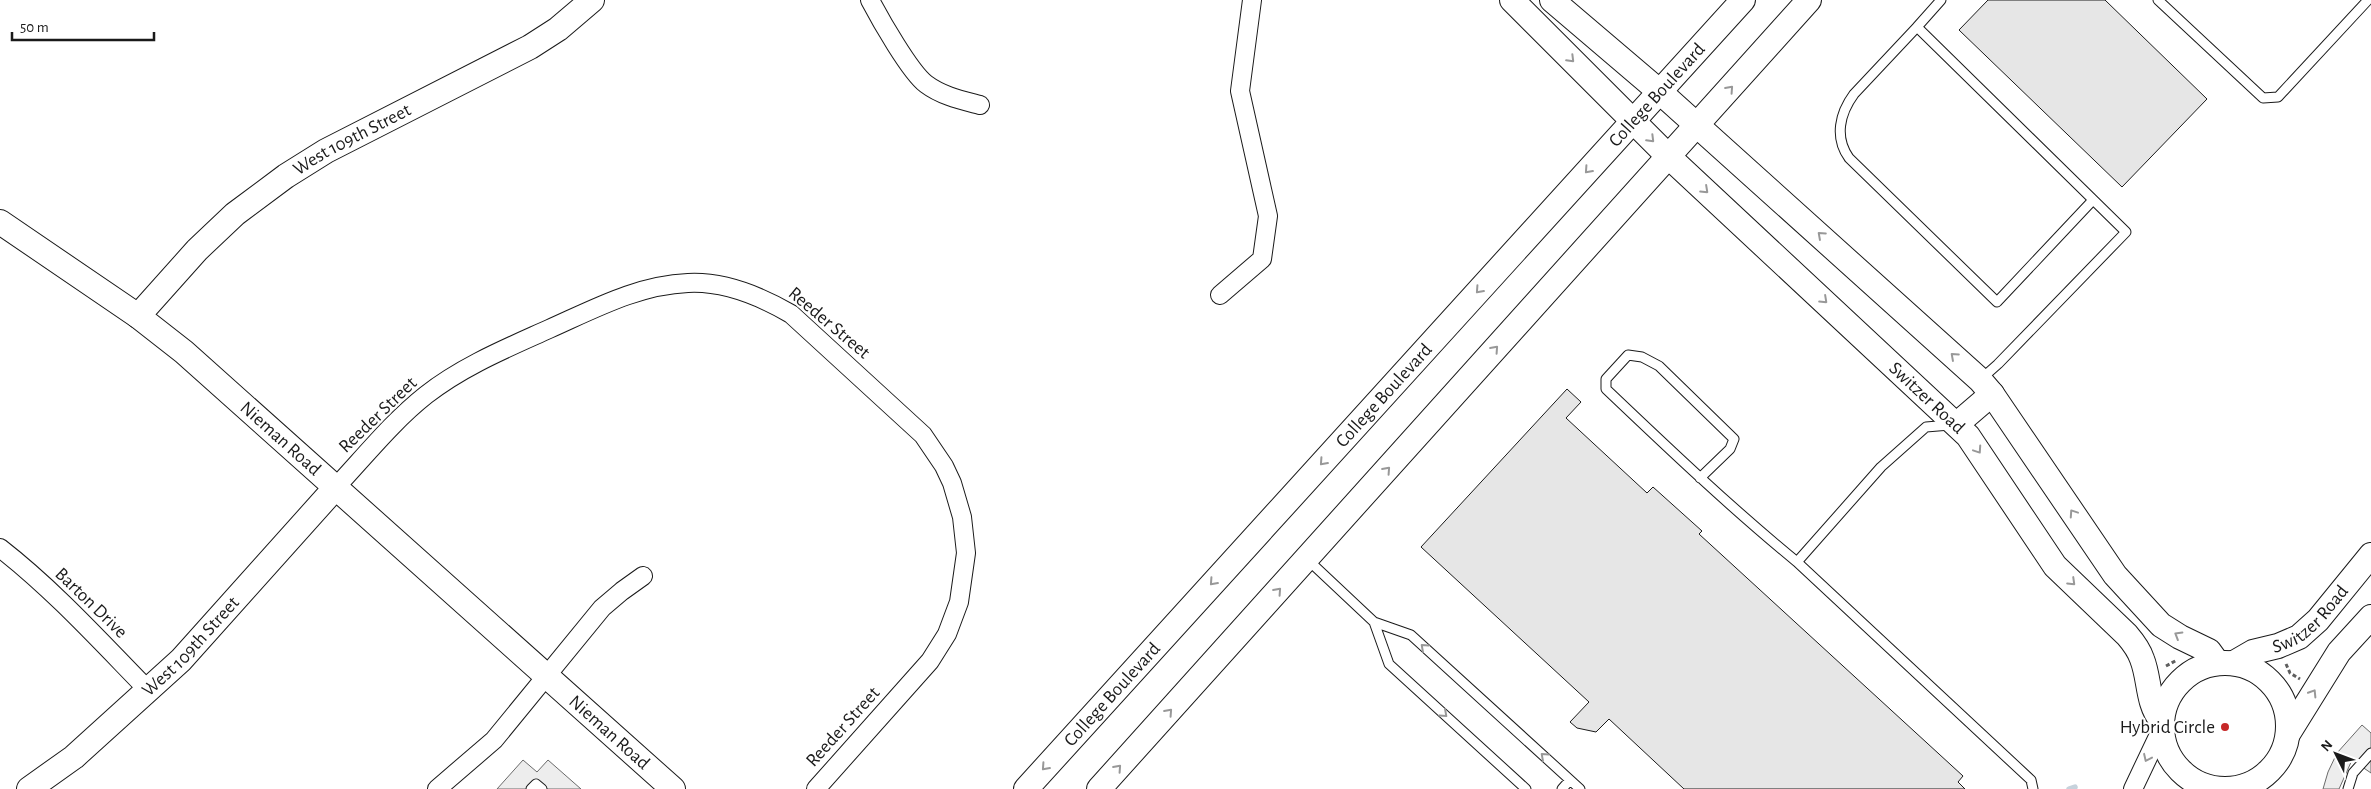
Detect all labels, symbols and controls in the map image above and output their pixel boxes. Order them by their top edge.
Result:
scale bar [12,10,155,42]
text: 50 m [20,20,49,35]
street label: College Boulevard [1605,39,1709,150]
one-way arrow [1565,53,1574,62]
one-way arrow [1724,86,1732,95]
street label: West 109th Street [290,100,414,179]
one-way arrow [1645,133,1654,142]
one-way arrow [1585,164,1594,173]
one-way arrow [1699,184,1708,193]
one-way arrow [1817,232,1826,241]
street label: Reeder Street [785,284,873,362]
one-way arrow [1476,285,1485,294]
one-way arrow [1818,295,1827,304]
street label: College Boulevard [1332,340,1436,451]
one-way arrow [1490,346,1499,355]
one-way arrow [1950,353,1959,362]
street label: Switzer Road [1886,358,1969,437]
street label: Reeder Street [335,373,421,457]
street label: Nieman Road [237,398,325,479]
one-way arrow [1972,444,1981,454]
one-way arrow [1320,457,1329,466]
one-way arrow [1381,467,1390,476]
one-way arrow [2069,509,2079,518]
street label: Barton Drive [51,564,131,642]
one-way arrow [2066,576,2075,585]
one-way arrow [1210,577,1219,586]
street label: Switzer Road [2271,582,2352,657]
one-way arrow [1272,587,1281,596]
street label: West 109th Street [138,593,243,700]
one-way arrow [2174,632,2183,642]
street label: College Boulevard [1060,639,1164,750]
one-way arrow [1421,643,1430,652]
street label: Reeder Street [802,683,884,771]
one-way arrow [2307,689,2317,698]
street label: Nieman Road [566,692,654,773]
one-way arrow [1163,708,1172,717]
one-way arrow [1438,708,1447,717]
place label: Hybrid Circle [2120,718,2215,737]
marker: Hybrid Circle [2219,721,2231,733]
north arrow [2311,729,2361,779]
text: N [2319,738,2336,754]
one-way arrow [1540,753,1549,762]
one-way arrow [2144,753,2154,762]
one-way arrow [1042,762,1051,771]
one-way arrow [1112,765,1121,774]

